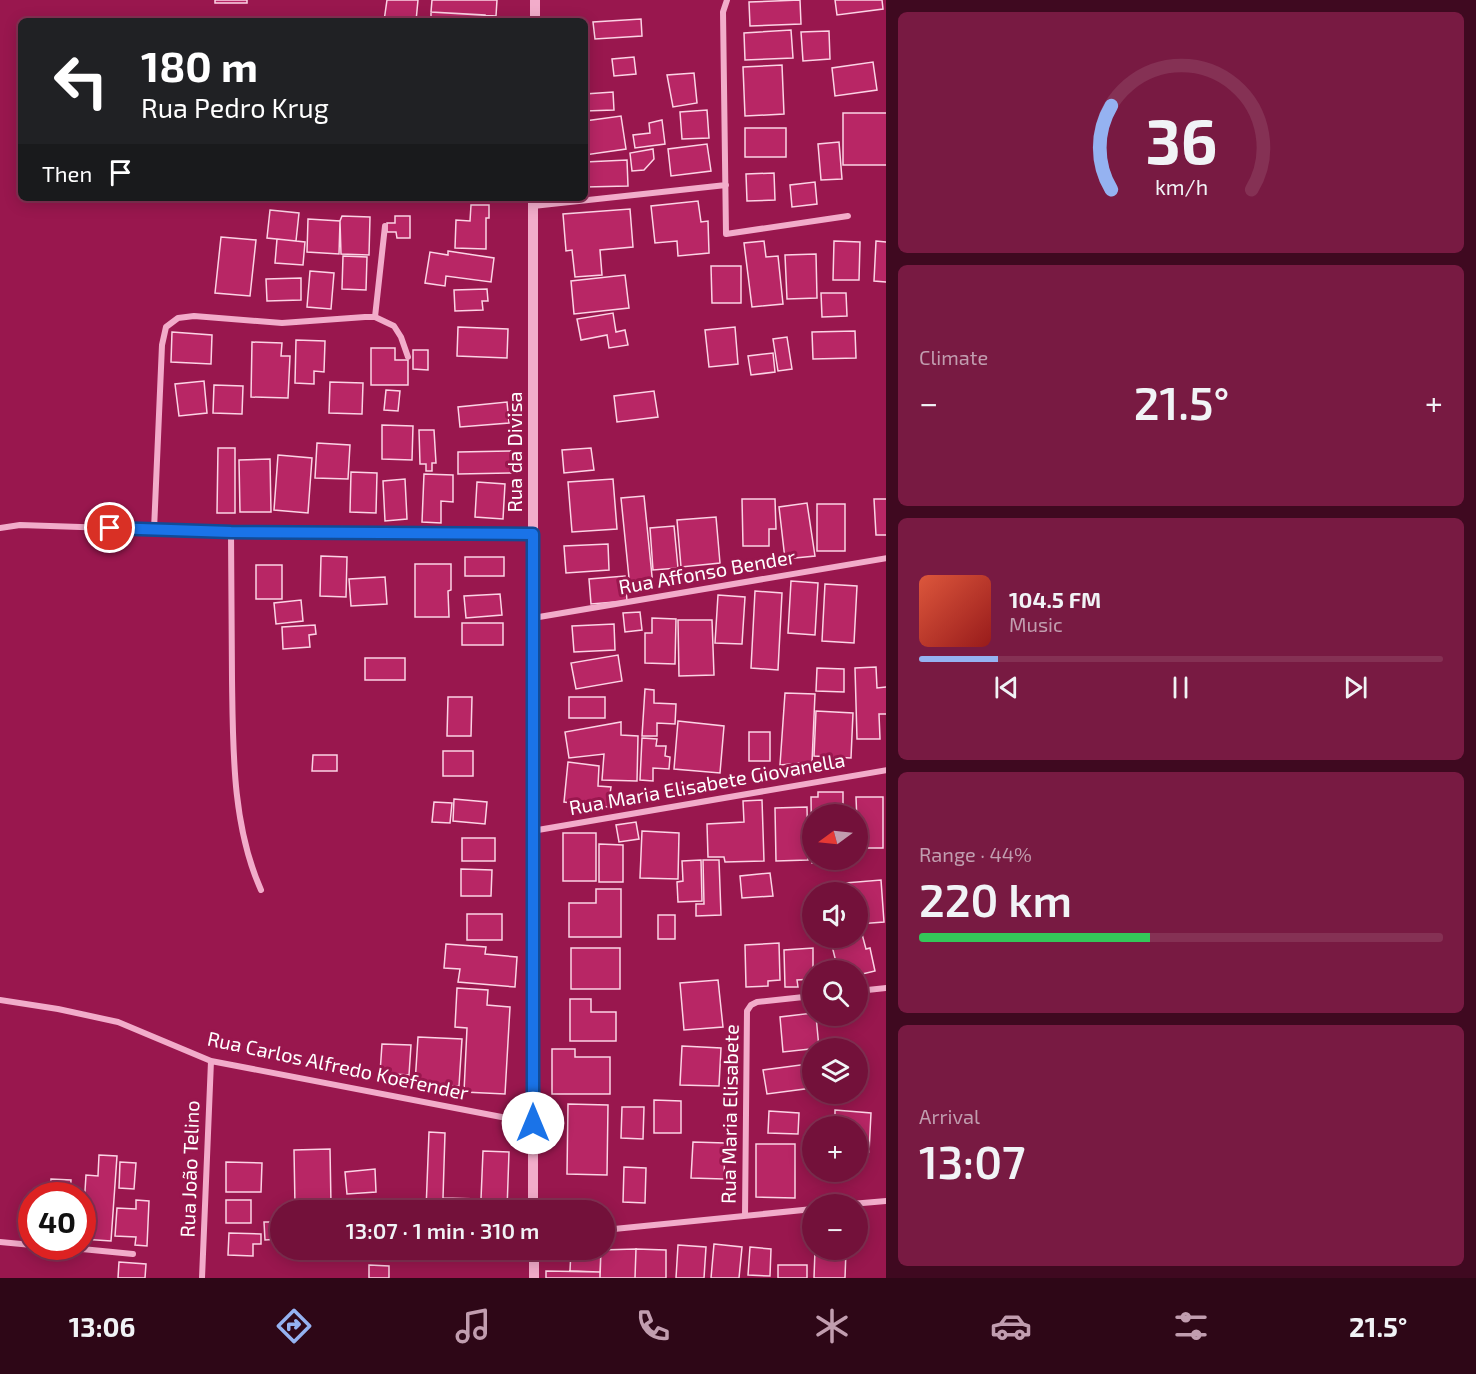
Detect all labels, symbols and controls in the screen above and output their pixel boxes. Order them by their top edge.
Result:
text: 180 m [141,40,258,90]
icon: left [42,42,120,120]
text: Rua Pedro Krug [141,91,329,123]
text: 36 [1145,102,1217,177]
icon: arrive [104,156,137,189]
text: Then [42,160,92,186]
text: km/h [1154,174,1208,199]
text: Climate [919,345,988,369]
text: 21.5° [1134,375,1229,429]
text: − [919,382,938,422]
text: + [1425,382,1443,422]
street label: Rua da Divisa [502,391,526,513]
pin [84,502,135,553]
icon: arrive [93,511,126,544]
street label: Rua Affonso Bender [617,544,797,598]
text: 104.5 FM [1009,586,1101,612]
text: Music [1009,612,1063,636]
icon: previous [990,671,1023,704]
icon: pause [1164,671,1197,704]
icon: next [1339,671,1372,704]
street label: Rua Maria Elisabete Giovanella [567,747,847,819]
north arrow [802,804,868,870]
map controls [802,804,868,1260]
text: Range · 44% [919,842,1032,866]
text: 220 km [919,872,1072,926]
button: sound [802,882,868,948]
button: search [802,960,868,1026]
street label: Rua Maria Elisabete [715,1024,743,1204]
street label: Rua Carlos Alfredo Koefender [205,1026,471,1104]
button: layers [802,1038,868,1104]
position arrow [501,1091,565,1155]
street label: Rua João Telino [175,1100,203,1238]
text: Arrival [919,1104,980,1128]
button: + [802,1116,868,1182]
text: 13:07 [919,1134,1026,1188]
speed limit sign: 40 [18,1182,96,1260]
button: − [802,1194,868,1260]
text: 13:07 · 1 min · 310 m [346,1217,539,1243]
icon: directions [273,1305,315,1347]
icon: music [452,1305,494,1347]
icon: phone [632,1305,674,1347]
icon: climate [811,1305,853,1347]
icon: car [990,1305,1032,1347]
icon: filters [1170,1305,1212,1347]
text: 13:06 [69,1310,136,1342]
text: 21.5° [1349,1310,1407,1342]

